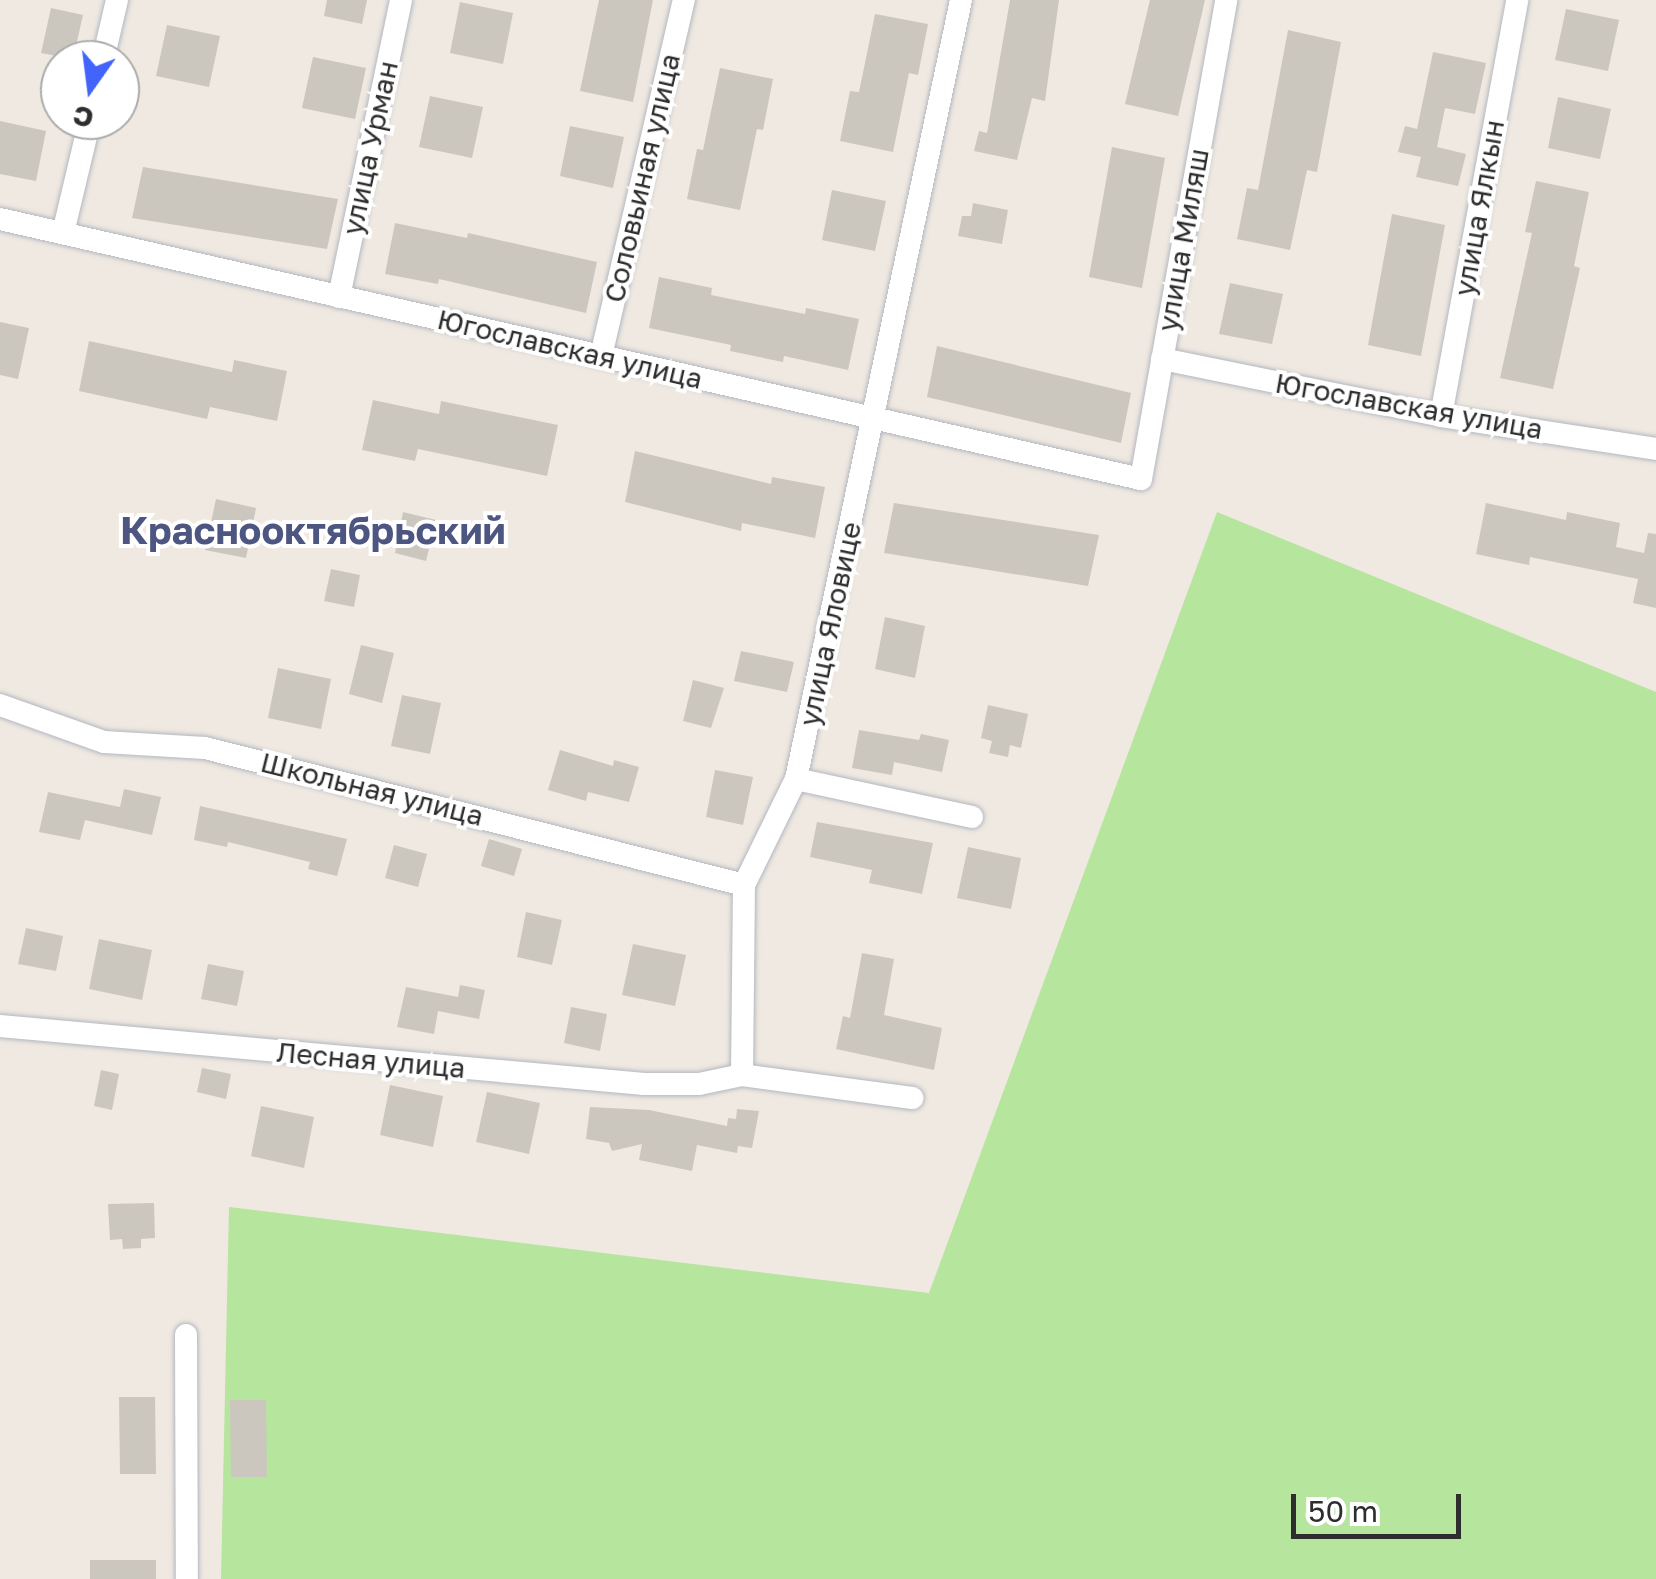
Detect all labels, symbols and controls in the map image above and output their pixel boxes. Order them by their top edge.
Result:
north arrow [40,40,140,140]
street label: Соловьиная улица [597,50,687,306]
street label: улица Урман [335,58,405,238]
text: С [69,99,97,136]
street label: улица Ялкын [1447,117,1511,299]
street label: улица Миляш [1150,146,1216,334]
street label: Югославская улица [434,302,706,396]
street label: Югославская улица [1273,366,1545,446]
district label: Краснооктябрьский [120,507,506,553]
street label: улица Яловице [792,519,868,729]
street label: Школьная улица [257,745,487,833]
street label: Лесная улица [275,1035,467,1085]
scale bar [1296,1474,1466,1536]
text: 50 m [1308,1493,1378,1529]

